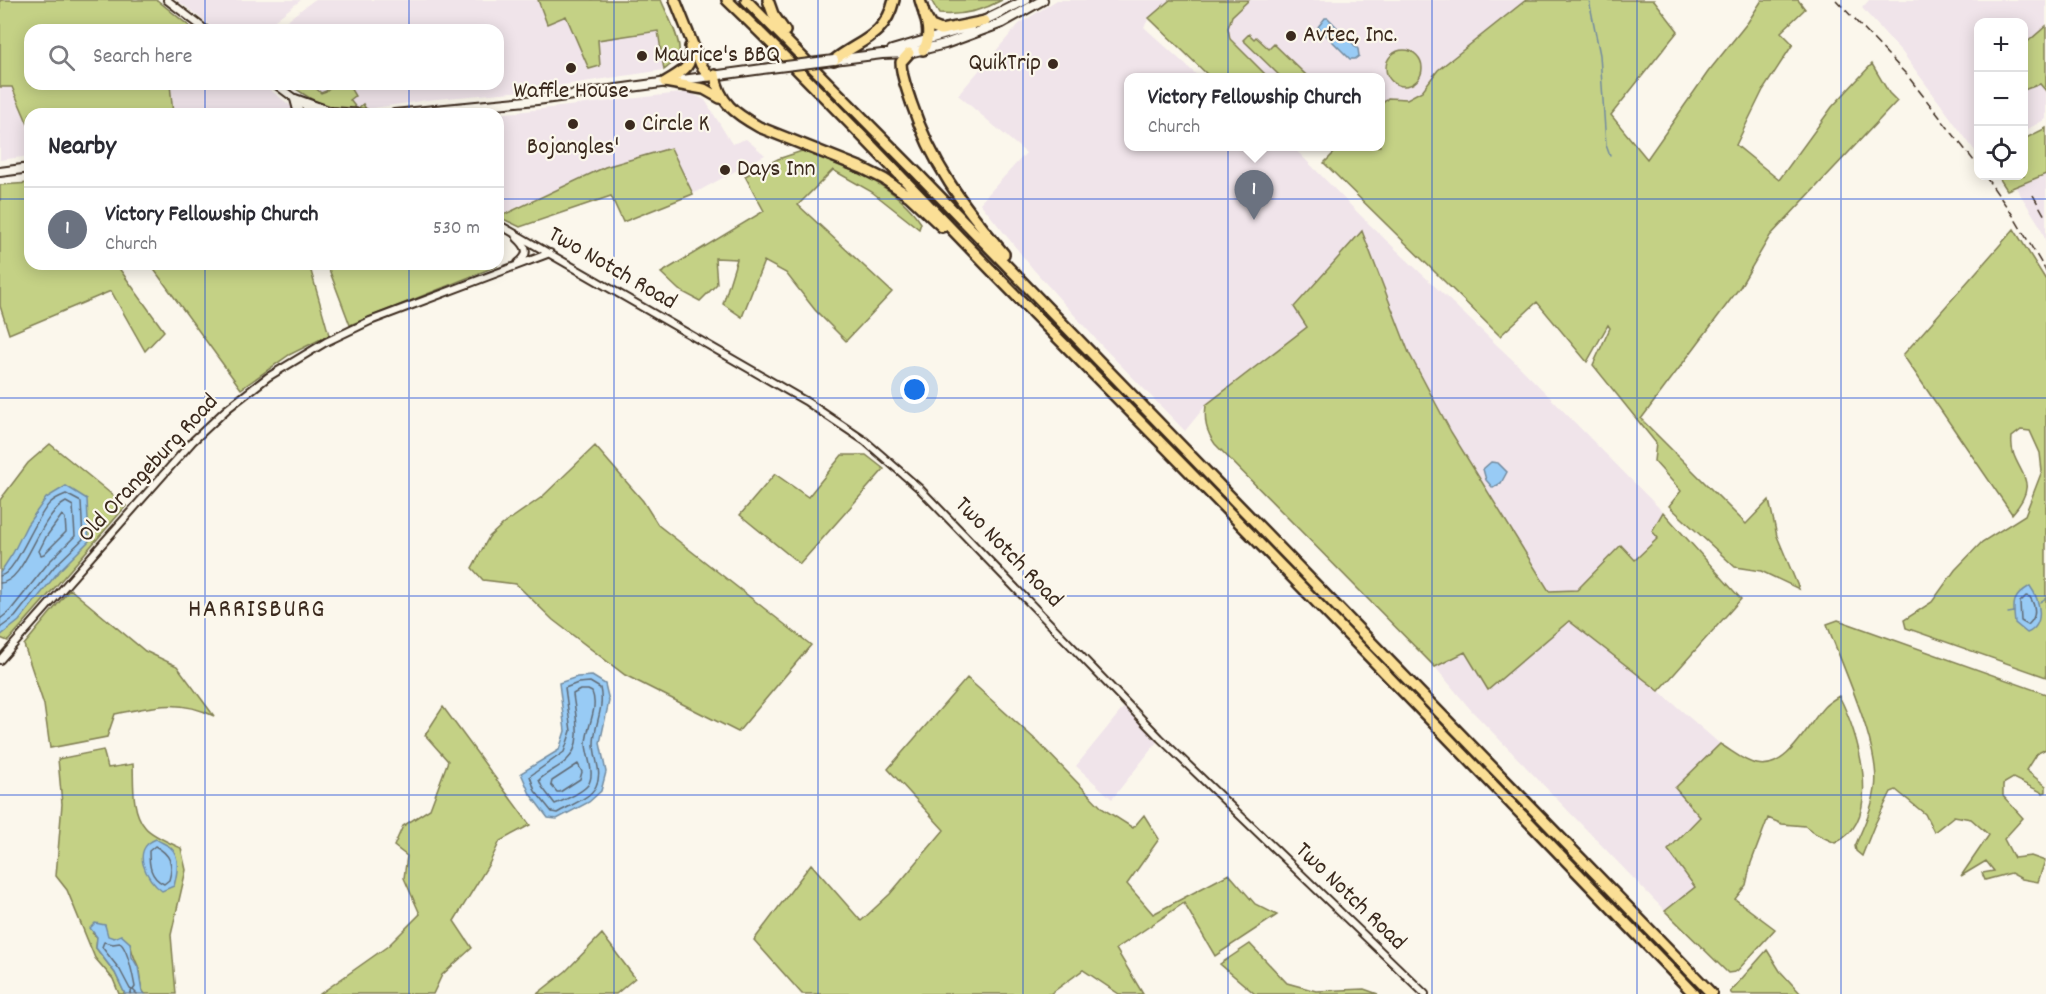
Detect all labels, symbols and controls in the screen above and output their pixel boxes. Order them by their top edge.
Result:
map controls [1974,18,2028,180]
button: + [1974,18,2028,72]
place label: Avtec, Inc. [1303,19,1397,53]
search box [24,24,504,90]
marker: Avtec, Inc. [1284,29,1298,43]
place label: Maurice's BBQ [654,39,780,73]
icon: search [45,41,78,74]
text: Search here [93,42,192,73]
place label: QuikTrip [968,47,1041,81]
marker: Maurice's BBQ [635,49,649,63]
marker: QuikTrip [1046,57,1060,71]
marker: Waffle House [564,61,578,75]
button: − [1974,72,2028,126]
popup [1124,73,1385,151]
place label: Waffle House [513,75,629,109]
text: Victory Fellowship Church [1148,83,1361,114]
place label: Circle K [642,108,710,142]
text: Church [1148,114,1200,142]
marker: Bojangles' [566,117,580,131]
marker: Circle K [623,118,637,132]
button: locate [1974,126,2028,180]
text: Nearby [48,129,116,166]
place label: Bojangles' [527,131,619,165]
place label: Days Inn [737,153,816,187]
marker: Days Inn [718,163,732,177]
pin: 1 [1234,170,1274,220]
text: Victory Fellowship Church [105,200,318,231]
text: 1 [65,215,70,243]
text: 530 m [433,215,480,243]
street label: Two Notch Road [541,218,683,320]
text: Church [105,231,157,259]
your location [900,375,929,404]
street label: Old Orangeburg Road [71,387,227,551]
street label: Two Notch Road [946,490,1070,616]
district label: HARRISBURG [188,592,326,629]
street label: Two Notch Road [1287,835,1413,959]

